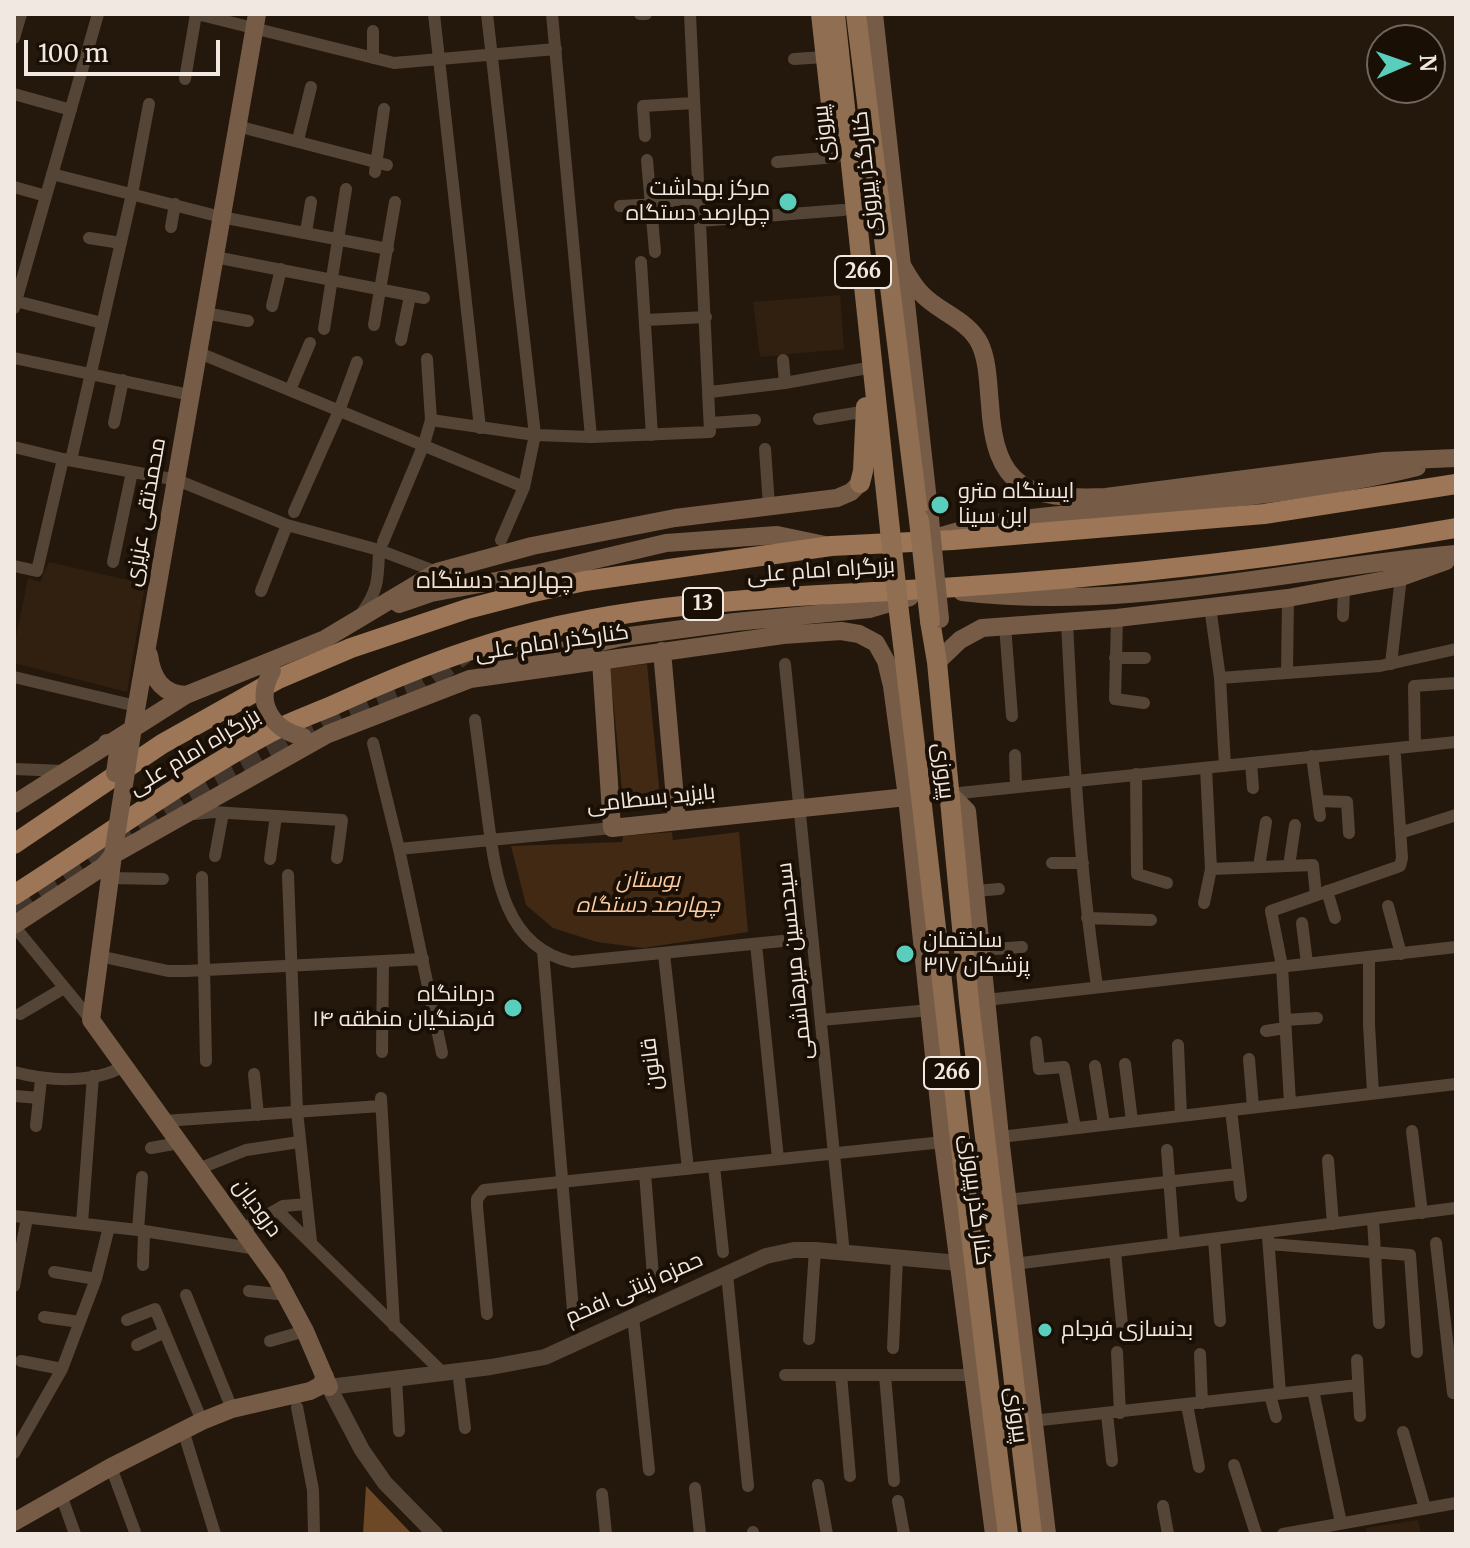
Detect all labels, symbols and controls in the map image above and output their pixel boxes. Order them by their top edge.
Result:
scale bar [28,24,224,74]
north arrow [1366,24,1446,104]
text: 100 m [38,38,108,69]
text: N [1414,54,1442,72]
street label: پیروزی [808,104,840,162]
street label: کنارگذر پیروزی [847,110,887,238]
place label: مرکز بهداشت چهارصد دستگاه [626,176,770,228]
marker: مرکز بهداشت چهارصد دستگاه [777,191,799,213]
road number: 266 [835,256,891,288]
street label: محمدتقی عزیزی [120,436,172,588]
place label: ایستگاه مترو ابن سینا [958,479,1074,530]
marker: ایستگاه مترو ابن سینا [929,494,951,516]
street label: بزرگراه امام علی [746,553,896,589]
district label: چهارصد دستگاه [416,567,574,595]
road number: 13 [683,588,723,620]
street label: کنارگذر امام علی [473,619,631,667]
street label: بزرگراه امام علی [125,702,265,802]
street label: پیروزی [926,741,960,801]
street label: بایزید بسطامی [585,779,717,819]
street label: سیدحسین میرهاشمی [772,861,818,1061]
park label: بوستان چهارصد دستگاه [576,868,720,920]
place label: ساختمان پزشکان ۳۱۷ [923,928,1030,980]
marker: ساختمان پزشکان ۳۱۷ [894,943,916,965]
place label: درمانگاه فرهنگیان منطقه ۱۴ [312,982,495,1034]
marker: درمانگاه فرهنگیان منطقه ۱۴ [502,997,524,1019]
street label: قانون [636,1036,668,1092]
road number: 266 [924,1057,980,1089]
street label: کنار گذر پیروزی [954,1133,996,1267]
street label: درودیان [227,1174,287,1242]
street label: حمزه زینتی افخم [561,1247,707,1331]
place label: بدنسازی فرجام [1061,1317,1193,1343]
marker: بدنسازی فرجام [1036,1321,1054,1339]
street label: پیروزی [999,1385,1033,1445]

